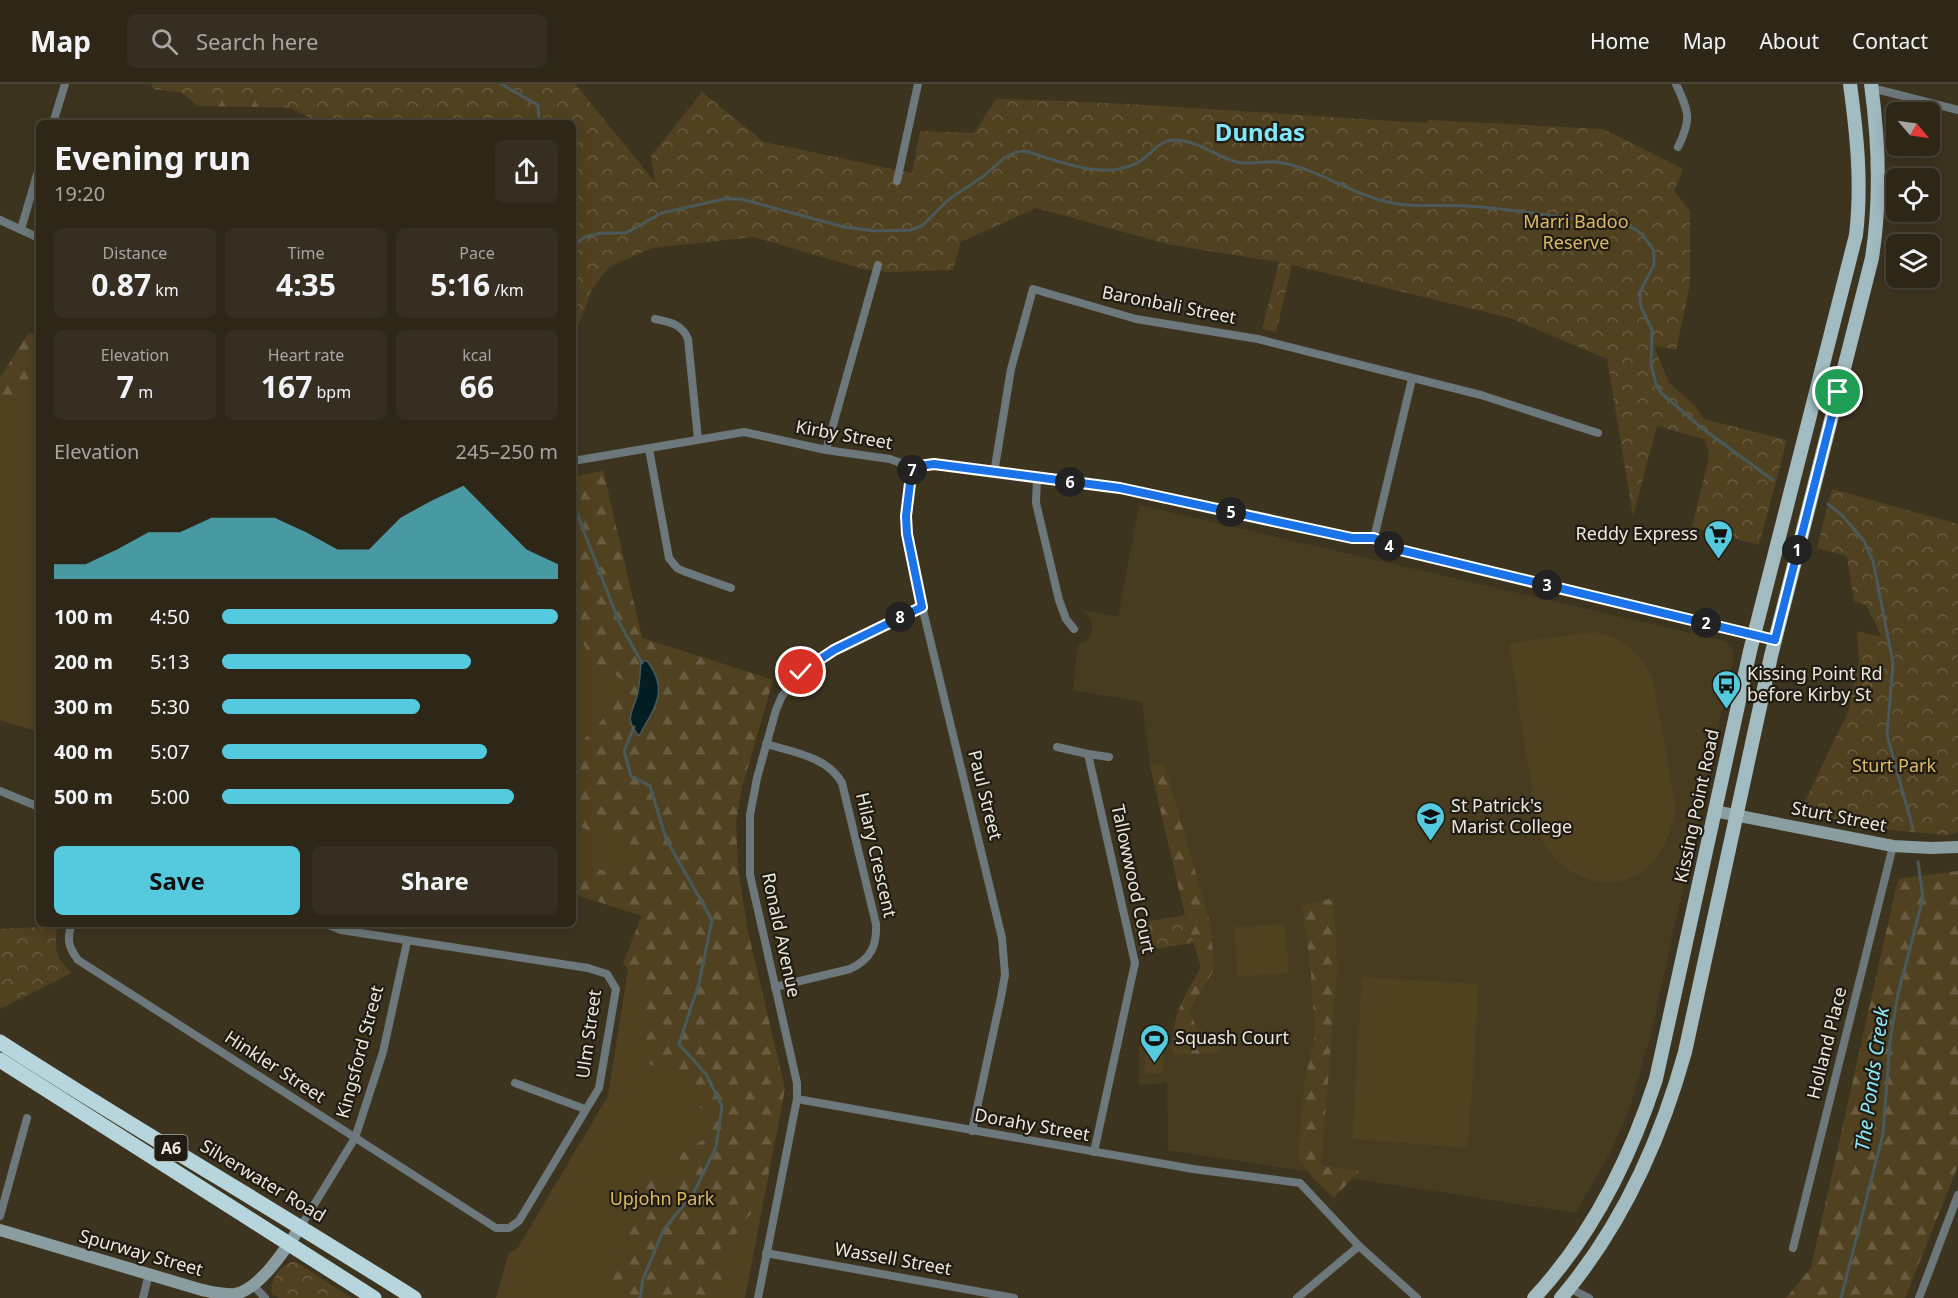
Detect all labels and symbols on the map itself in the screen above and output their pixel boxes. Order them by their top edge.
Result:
north arrow [1886,102,1940,156]
district label: Dundas [1215,115,1305,148]
park label: Marri Badoo Reserve [1523,209,1629,254]
street label: Baronbali Street [1100,279,1239,329]
pin [1812,366,1863,417]
street label: Kirby Street [794,414,895,454]
pin: 7 [897,455,927,485]
pin: 6 [1055,467,1085,497]
pin: 5 [1216,497,1246,527]
supermarket icon: Reddy Express [1703,518,1735,560]
place label: Reddy Express [1576,521,1698,545]
pin: 4 [1374,531,1404,561]
pin: 1 [1782,535,1812,565]
pin: 3 [1532,570,1562,600]
pin: 8 [885,602,915,632]
pin: 2 [1691,608,1721,638]
pin [775,646,826,697]
place label: Kissing Point Rd before Kirby St [1747,661,1883,706]
bus stop icon: Kissing Point Rd before Kirby St [1710,668,1742,710]
street label: Kissing Point Road [1668,727,1724,885]
street label: Paul Street [963,747,1009,843]
park label: Sturt Park [1852,753,1936,777]
street label: Hilary Crescent [851,790,903,920]
place label: St Patrick's Marist College [1451,793,1572,838]
street label: Sturt Street [1790,795,1889,837]
school or university icon: St Patrick's Marist College [1414,800,1446,842]
street label: Tallowwood Court [1106,802,1162,956]
street label: Ronald Avenue [757,870,807,999]
street label: Kingsford Street [330,982,388,1121]
street label: Holland Place [1800,984,1852,1101]
street label: Ulm Street [570,987,606,1080]
water label: The Ponds Creek [1848,1004,1895,1153]
sports icon: Squash Court [1138,1022,1170,1064]
street label: Hinkler Street [220,1025,331,1108]
place label: Squash Court [1175,1025,1289,1049]
street label: Dorahy Street [973,1102,1092,1146]
street label: Silverwater Road [196,1133,331,1227]
road number: A6 [154,1135,188,1161]
park label: Upjohn Park [610,1186,715,1210]
street label: Spurway Street [77,1223,207,1281]
street label: Wassell Street [833,1236,954,1280]

